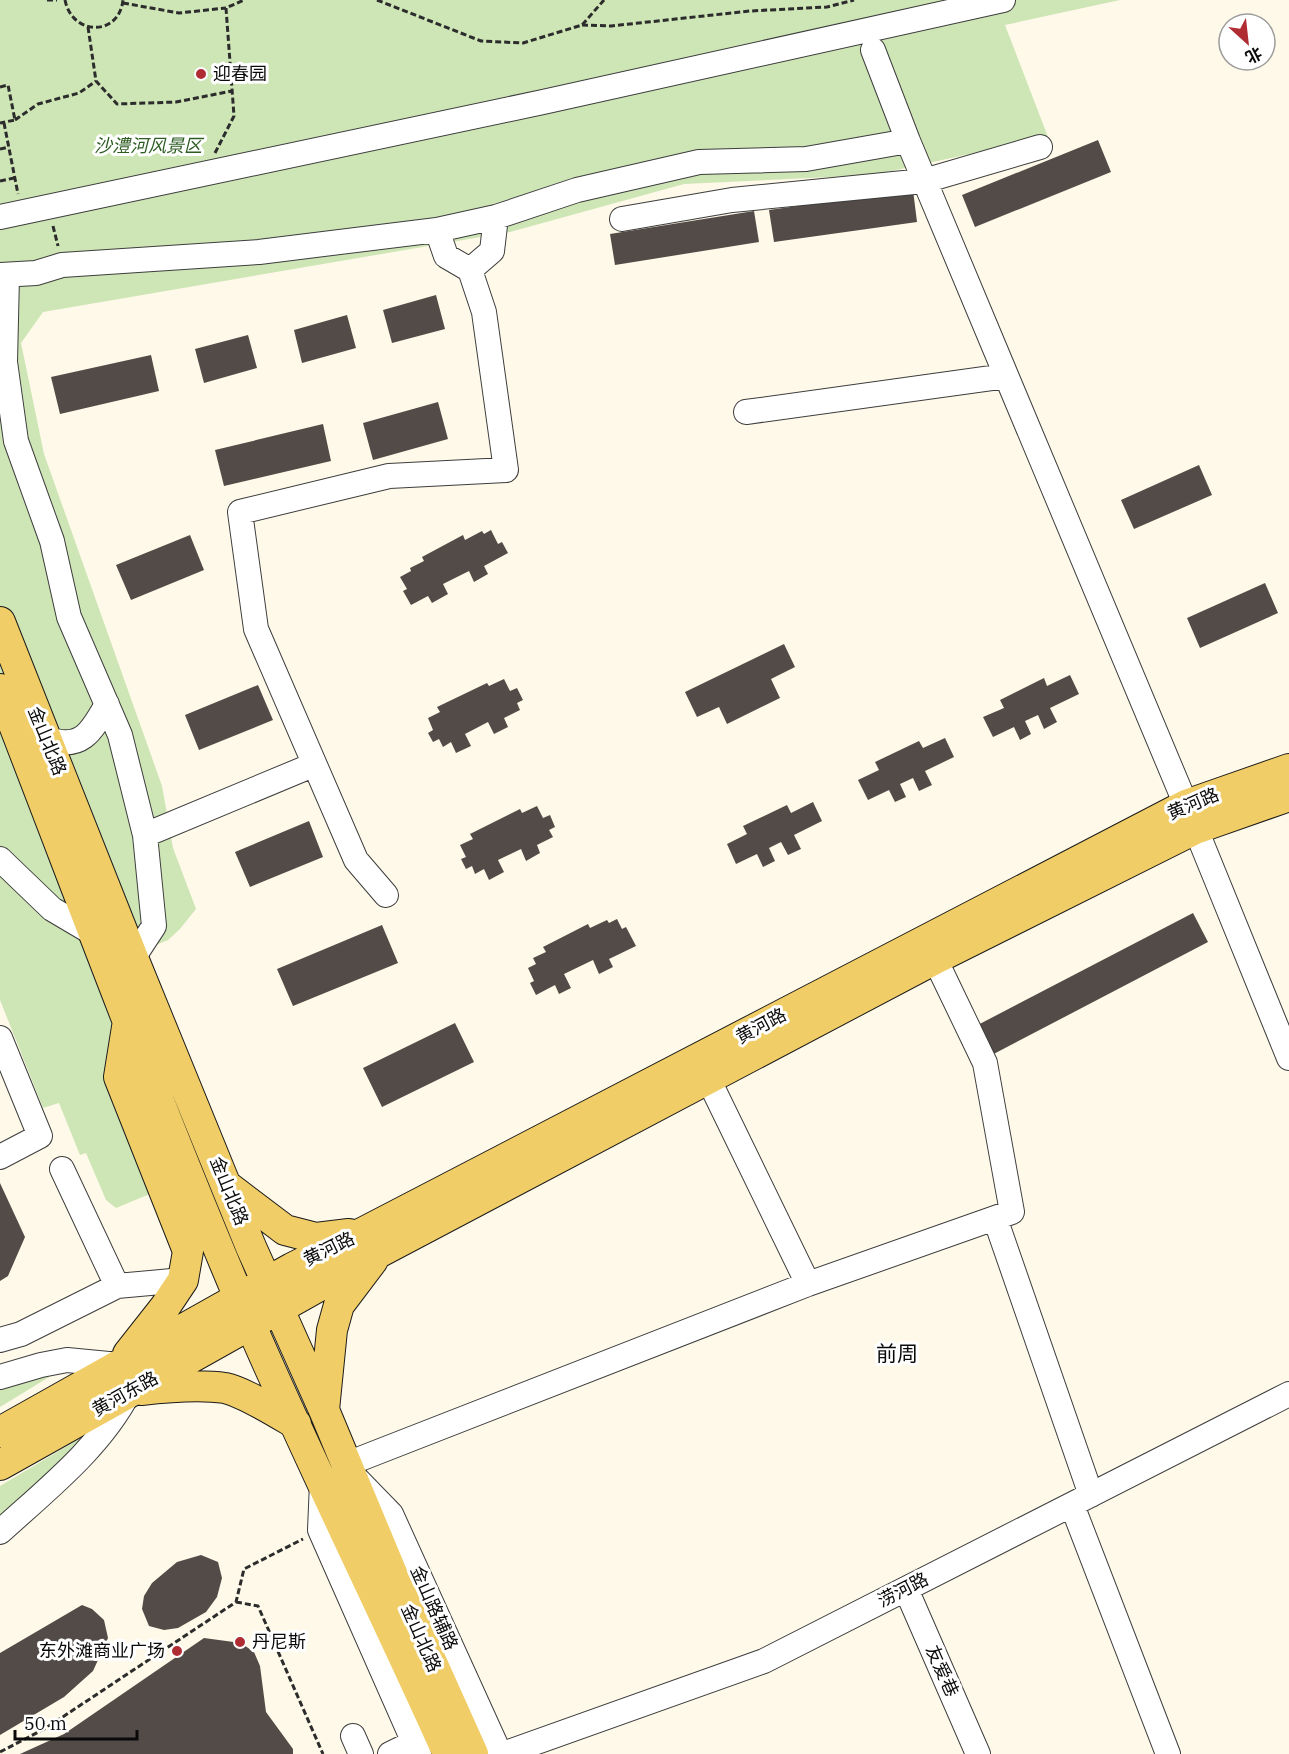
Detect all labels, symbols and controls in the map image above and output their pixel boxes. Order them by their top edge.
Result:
north arrow [1217,12,1277,72]
text: 北 [1242,43,1265,68]
place label: 迎春园 [213,62,267,85]
marker: 迎春园 [194,67,208,81]
park label: 沙澧河风景区 [94,134,205,157]
street label: 金山北路 [23,703,72,778]
street label: 黄河路 [1163,782,1222,825]
street label: 黄河路 [732,1003,790,1048]
street label: 金山北路 [205,1153,254,1228]
street label: 黄河路 [299,1226,358,1271]
district label: 前周 [876,1339,918,1367]
street label: 黄河东路 [88,1366,162,1421]
street label: 金山路辅路 [406,1562,463,1654]
street label: 涝河路 [873,1567,932,1612]
street label: 金山北路 [396,1600,447,1675]
place label: 丹尼斯 [252,1630,306,1653]
marker: 丹尼斯 [233,1635,247,1649]
place label: 东外滩商业广场 [39,1639,165,1662]
street label: 友爱巷 [921,1641,964,1700]
marker: 东外滩商业广场 [170,1644,184,1658]
scale bar [15,1703,136,1741]
text: 50 m [24,1712,67,1735]

